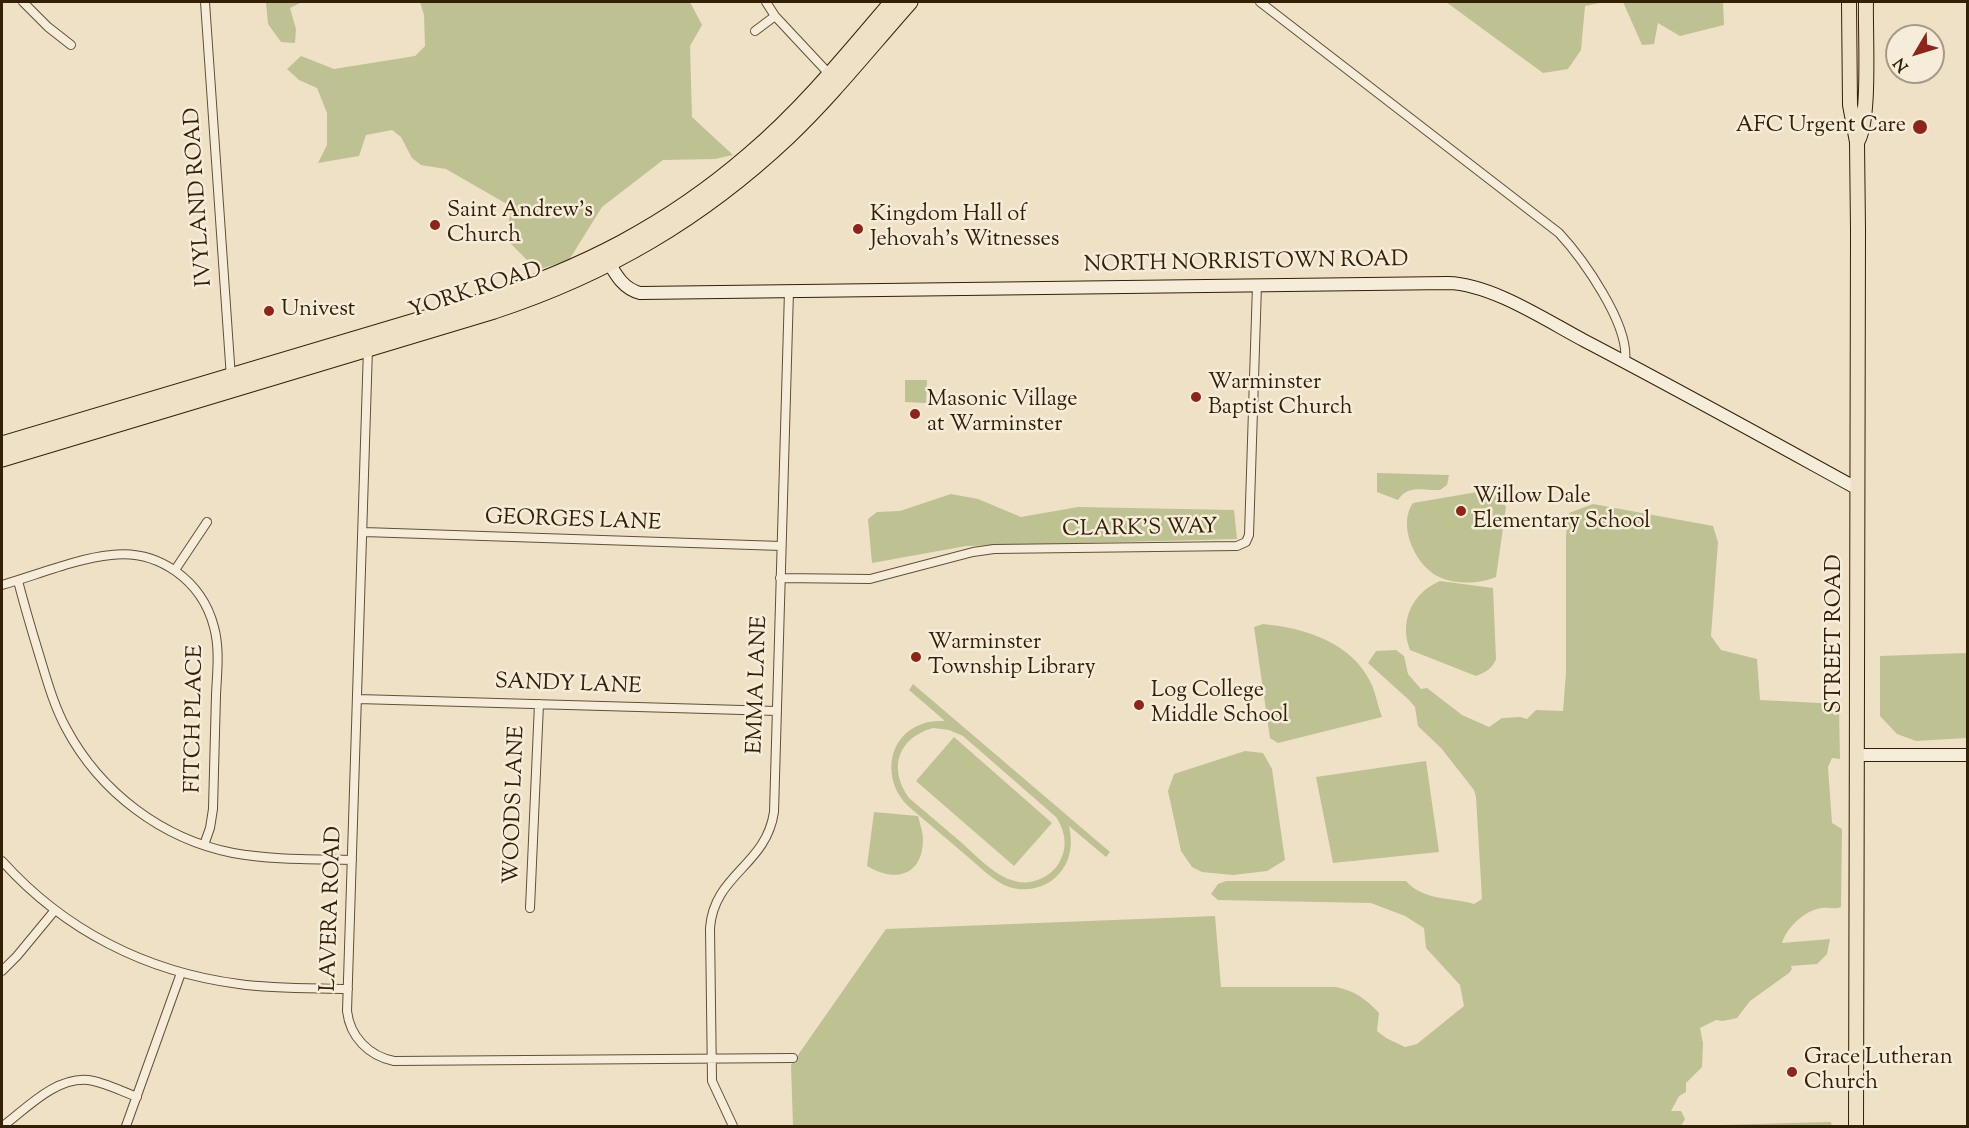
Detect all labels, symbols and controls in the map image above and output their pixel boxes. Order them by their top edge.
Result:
north arrow [1885,24,1945,84]
text: N [1889,52,1915,76]
street label: IVYLAND ROAD [181,107,219,287]
place label: AFC Urgent Care [1736,114,1906,140]
marker: AFC Urgent Care [1911,118,1929,136]
place label: Saint Andrew's Church [447,199,593,250]
place label: Kingdom Hall of Jehovah's Witnesses [870,203,1059,254]
marker: Saint Andrew's Church [428,218,442,232]
marker: Kingdom Hall of Jehovah's Witnesses [851,222,865,236]
street label: NORTH NORRISTOWN ROAD [1084,248,1408,280]
street label: YORK ROAD [406,258,546,326]
place label: Univest [281,298,355,324]
marker: Univest [262,304,276,318]
place label: Warminster Baptist Church [1208,371,1353,422]
place label: Masonic Village at Warminster [927,388,1078,440]
marker: Warminster Baptist Church [1189,390,1203,404]
marker: Masonic Village at Warminster [908,407,922,421]
place label: Willow Dale Elementary School [1473,485,1650,536]
marker: Willow Dale Elementary School [1454,504,1468,518]
street label: GEORGES LANE [484,506,662,538]
street label: CLARK'S WAY [1062,515,1218,545]
street label: STREET ROAD [1823,554,1849,714]
street label: EMMA LANE [743,615,775,755]
place label: Warminster Township Library [928,631,1096,682]
street label: FITCH PLACE [182,645,210,793]
marker: Warminster Township Library [909,650,923,664]
street label: SANDY LANE [494,670,642,702]
place label: Log College Middle School [1151,679,1289,730]
marker: Log College Middle School [1132,698,1146,712]
street label: WOODS LANE [500,725,532,885]
street label: LAVERA ROAD [317,826,349,992]
place label: Grace Lutheran Church [1804,1046,1953,1098]
marker: Grace Lutheran Church [1785,1065,1799,1079]

